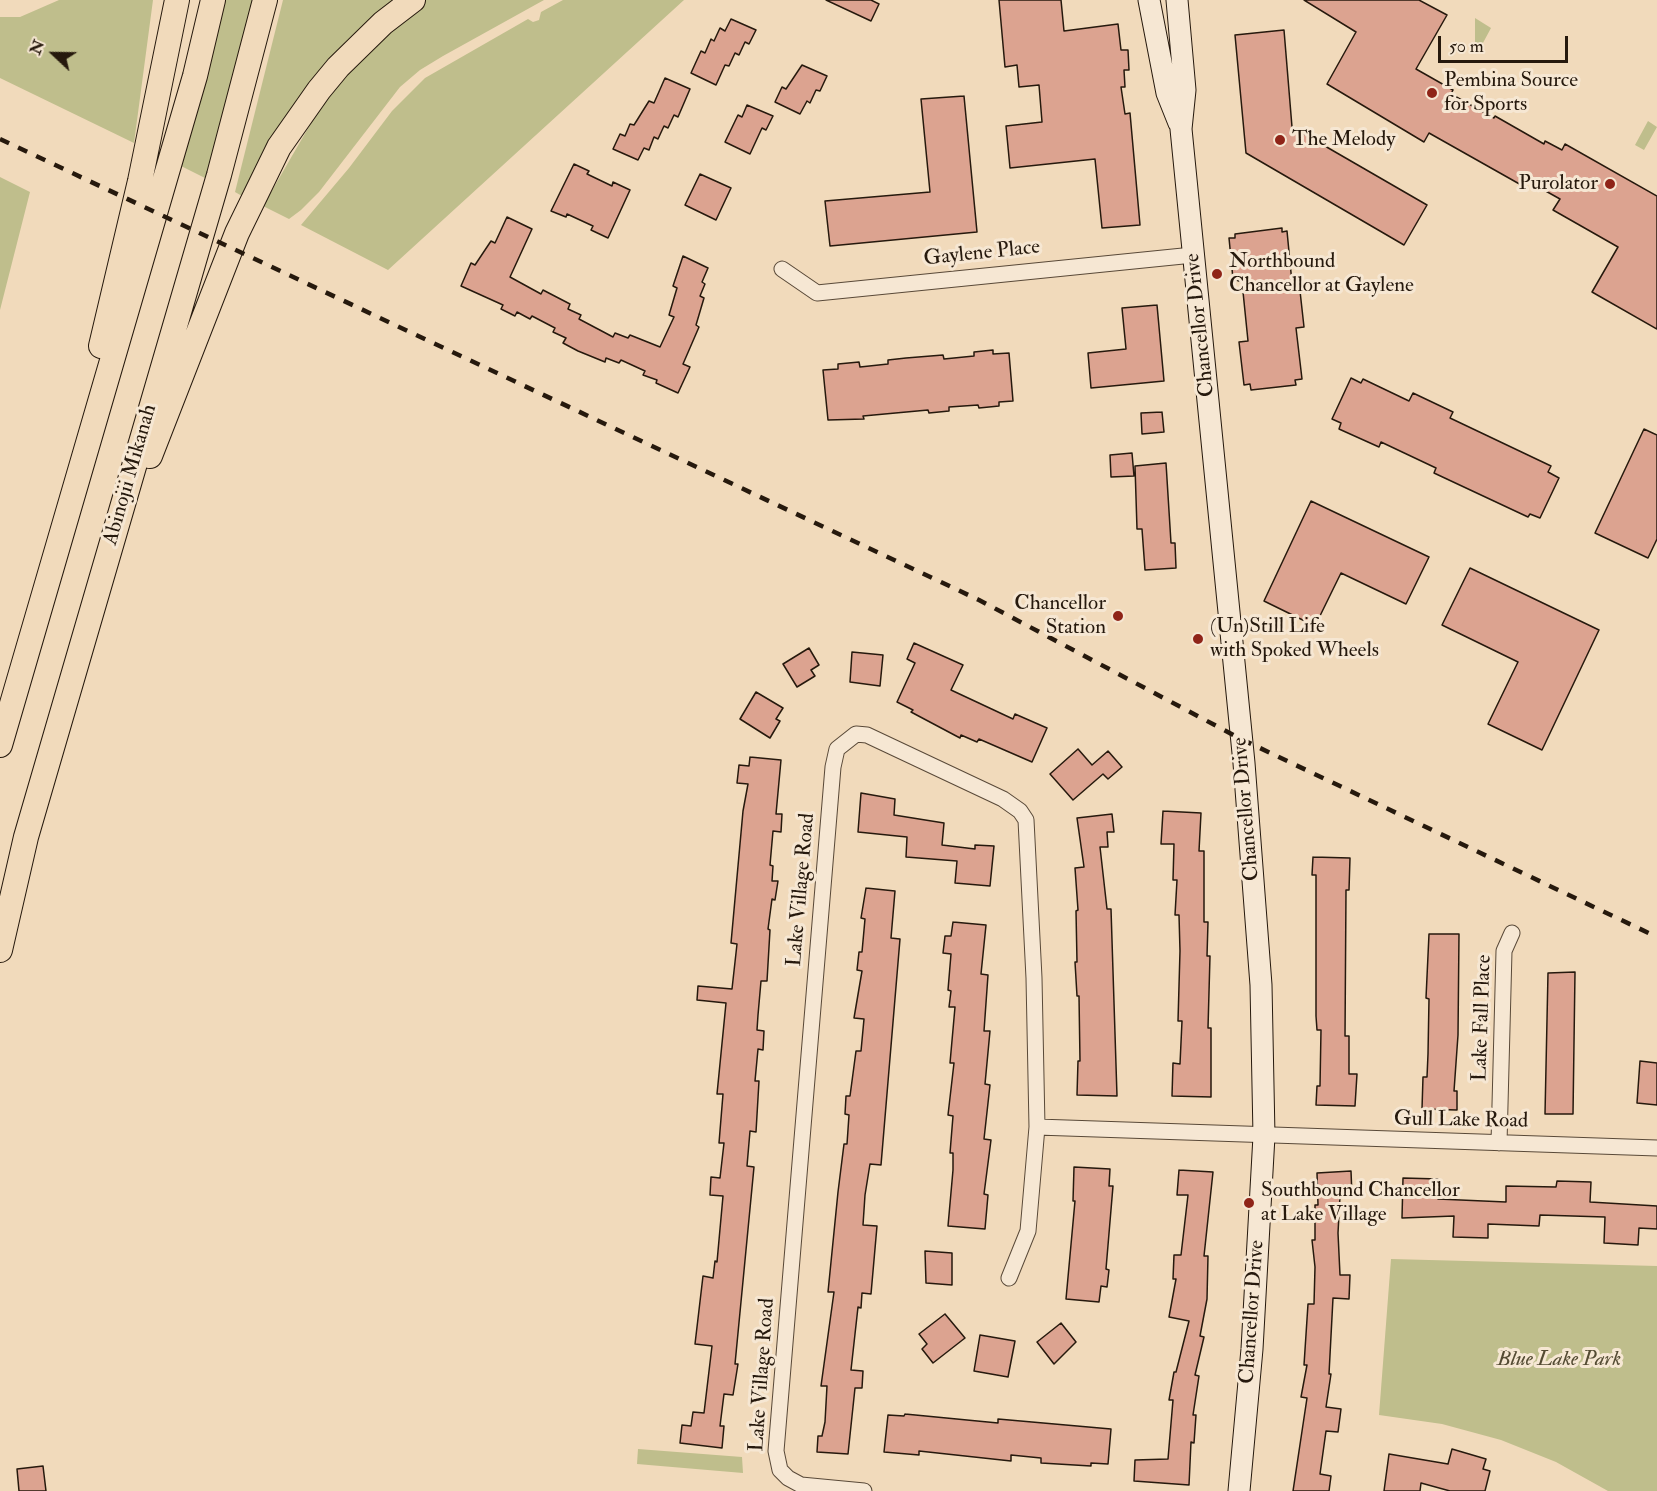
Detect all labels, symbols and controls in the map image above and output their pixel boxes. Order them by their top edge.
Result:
north arrow [24,24,84,84]
scale bar [1441,24,1572,62]
text: 50 m [1449,35,1484,58]
text: N [25,37,49,58]
place label: Pembina Source for Sports [1444,68,1578,118]
marker: Pembina Source for Sports [1425,86,1439,100]
place label: The Melody [1292,127,1396,153]
marker: The Melody [1273,133,1287,147]
place label: Purolator [1518,171,1598,197]
marker: Purolator [1603,177,1617,191]
street label: Gaylene Place [923,235,1041,273]
place label: Northbound Chancellor at Gaylene [1229,249,1414,299]
street label: Chancellor Drive [1181,252,1221,398]
marker: Northbound Chancellor at Gaylene [1210,267,1224,281]
street label: Abinojii Mikanah [99,402,163,548]
place label: Chancellor Station [1014,591,1106,641]
marker: Chancellor Station [1111,609,1125,623]
place label: (Un)Still Life with Spoked Wheels [1210,614,1379,664]
marker: (Un)Still Life with Spoked Wheels [1191,632,1205,646]
street label: Chancellor Drive [1228,736,1266,882]
street label: Lake Village Road [783,812,821,968]
street label: Lake Fall Place [1468,954,1498,1082]
street label: Gull Lake Road [1394,1107,1528,1135]
place label: Southbound Chancellor at Lake Village [1261,1178,1460,1228]
marker: Southbound Chancellor at Lake Village [1242,1196,1256,1210]
street label: Chancellor Drive [1235,1239,1271,1385]
street label: Lake Village Road [745,1297,781,1453]
park label: Blue Lake Park [1497,1347,1621,1373]

